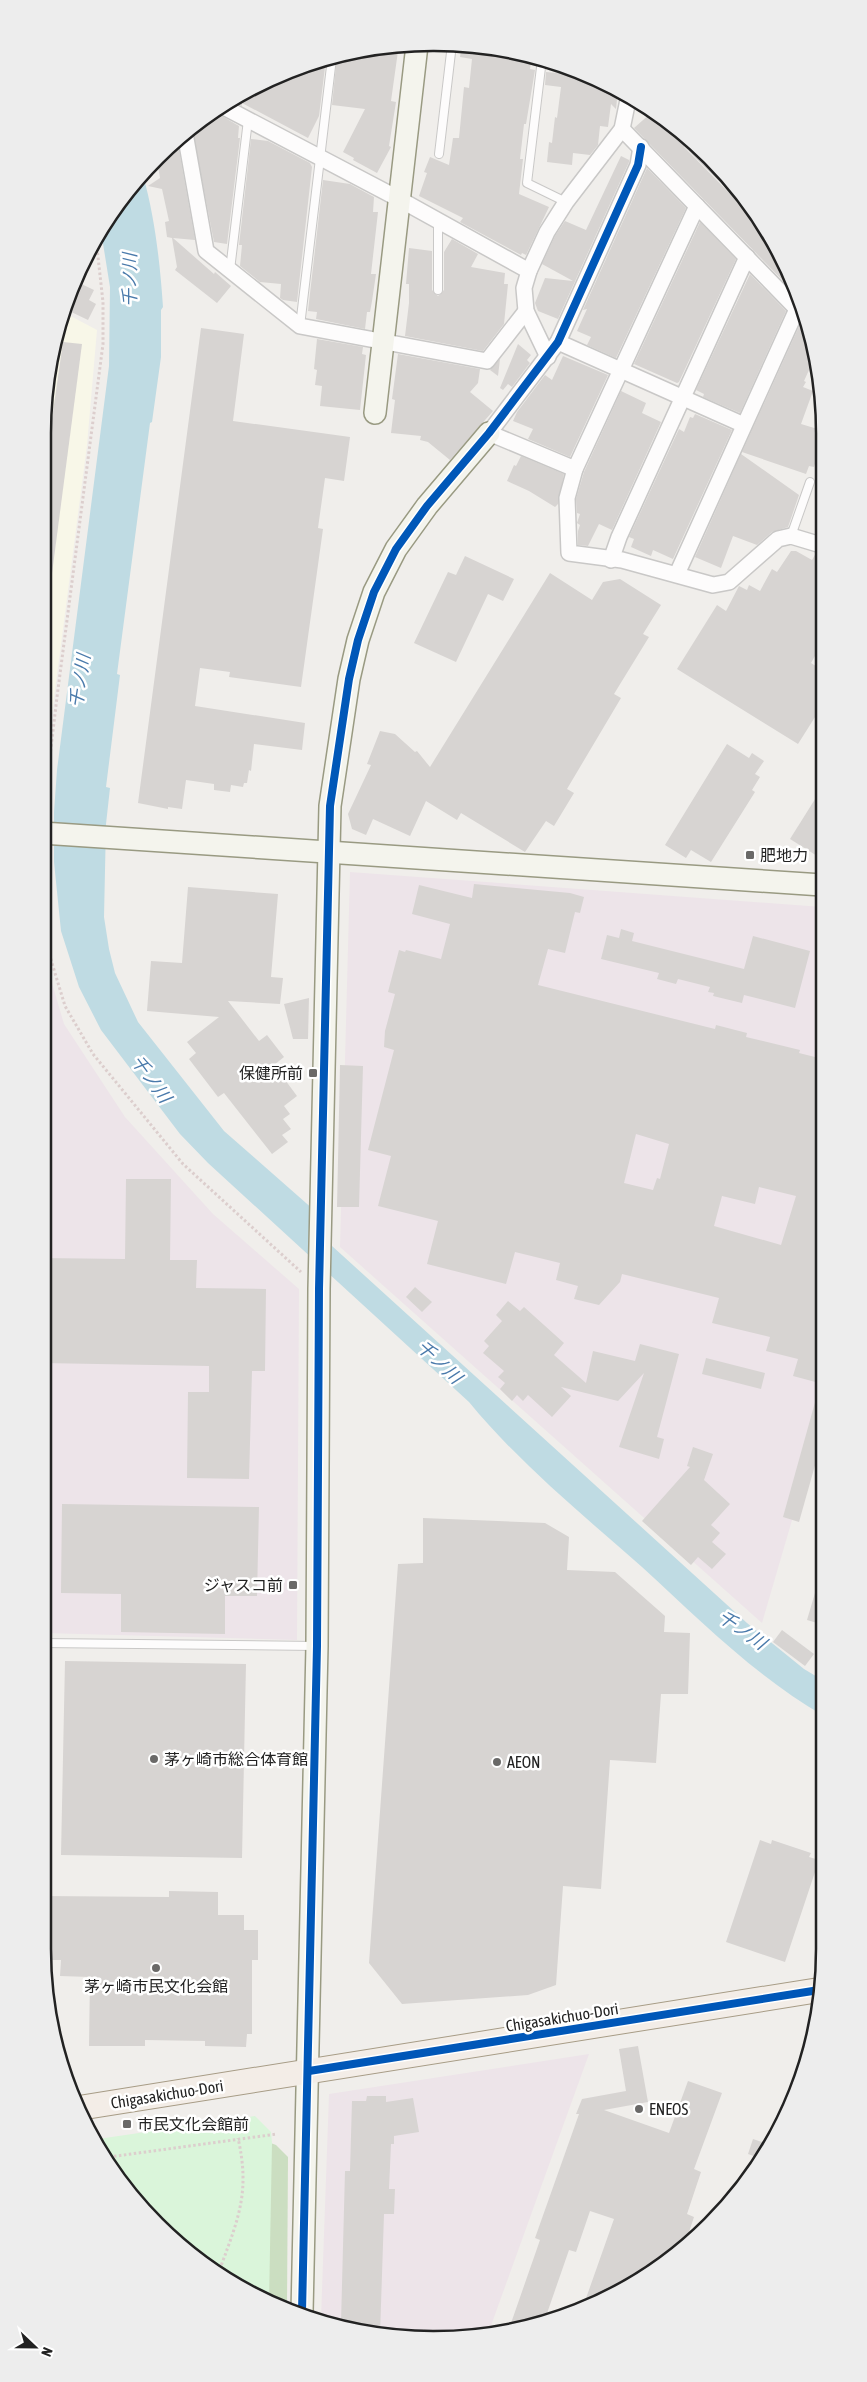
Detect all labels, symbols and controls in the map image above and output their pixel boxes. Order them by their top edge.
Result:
water label: 千ノ川 [119,251,140,307]
water label: 千ノ川 [65,651,94,709]
place label: 肥地力 [760,846,808,864]
marker: 肥地力 [744,849,756,861]
water label: 千ノ川 [127,1051,177,1108]
place label: 保健所前 [239,1064,303,1082]
marker: 保健所前 [307,1067,319,1079]
water label: 千ノ川 [412,1336,468,1389]
place label: ジャスコ前 [204,1576,283,1594]
marker: ジャスコ前 [287,1579,299,1591]
water label: 千ノ川 [714,1606,772,1655]
place label: 茅ヶ崎市総合体育館 [164,1750,308,1768]
marker: 茅ヶ崎市総合体育館 [148,1753,160,1765]
place label: AEON [507,1753,540,1771]
marker: AEON [491,1756,503,1768]
marker: 茅ヶ崎市民文化会館 [150,1962,162,1974]
place label: 茅ヶ崎市民文化会館 [84,1977,228,1995]
street label: Chigasakichuo-Dori [504,1999,620,2036]
street label: Chigasakichuo-Dori [109,2076,225,2113]
place label: ENEOS [649,2100,688,2118]
marker: ENEOS [633,2103,645,2115]
place label: 市民文化会館前 [137,2115,249,2133]
marker: 市民文化会館前 [121,2118,133,2130]
north arrow [10,2322,60,2372]
text: N [38,2345,56,2359]

